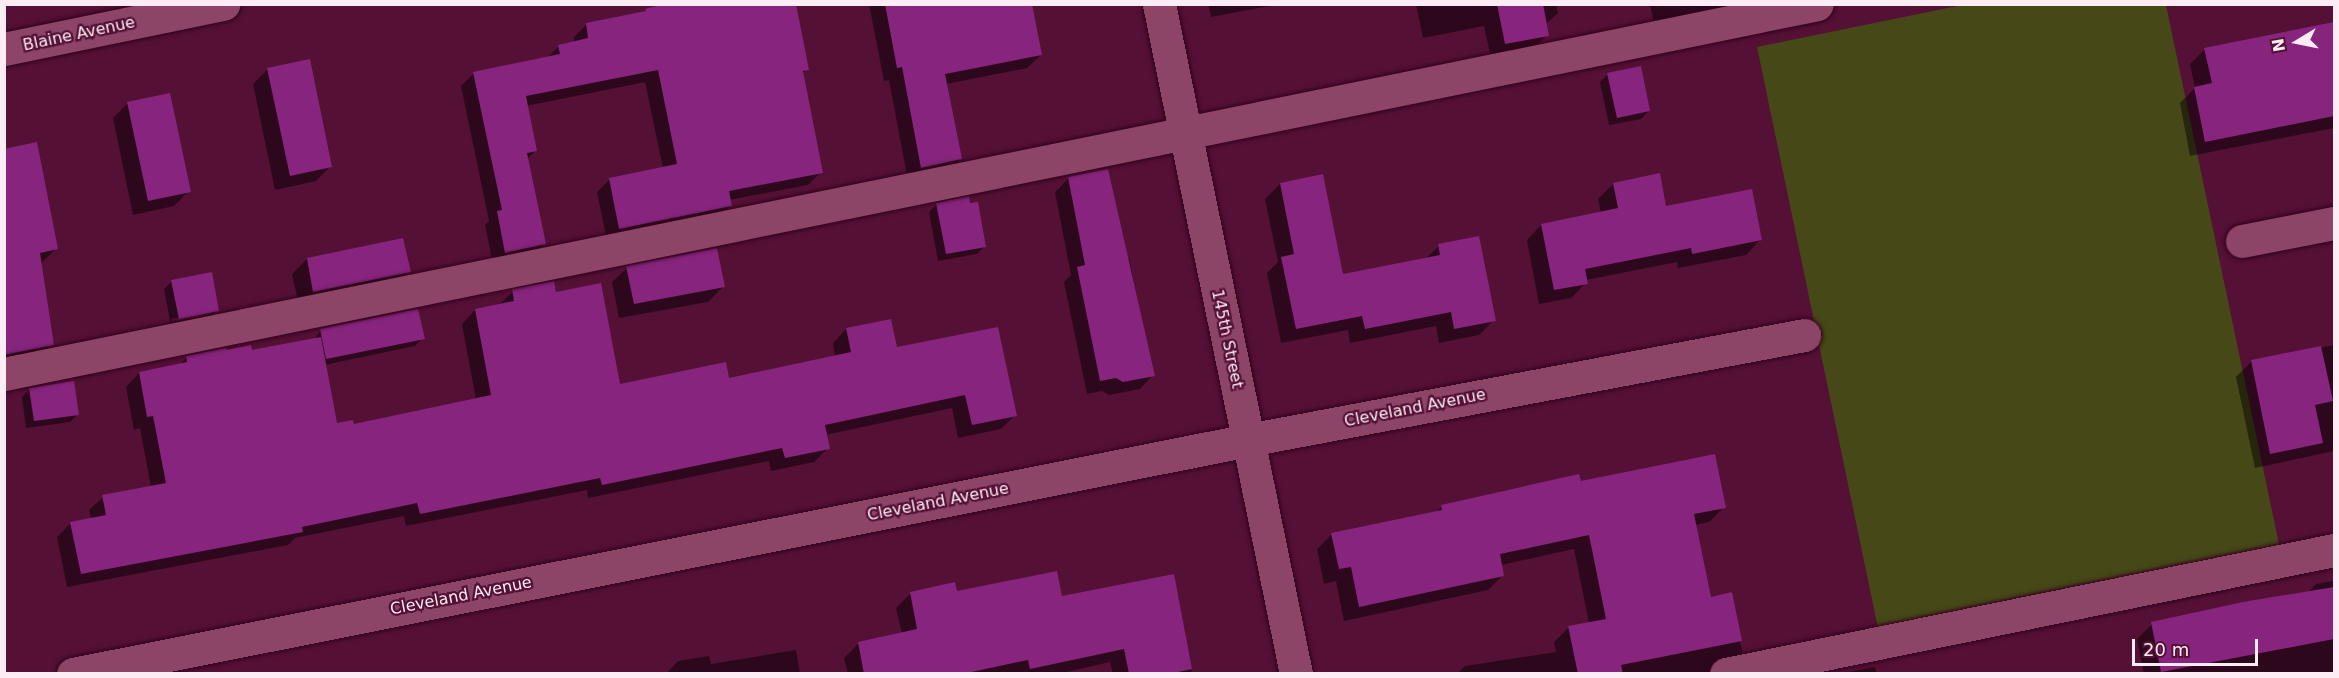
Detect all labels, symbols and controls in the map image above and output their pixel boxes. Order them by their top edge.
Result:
north arrow [2267,12,2327,72]
street label: Blaine Avenue [21,13,137,55]
text: N [2268,37,2289,53]
street label: 145th Street [1207,288,1247,390]
street label: Cleveland Avenue [1343,385,1487,431]
street label: Cleveland Avenue [866,479,1010,525]
street label: Cleveland Avenue [389,573,533,619]
scale bar [2135,627,2261,665]
text: 20 m [2143,639,2189,660]

